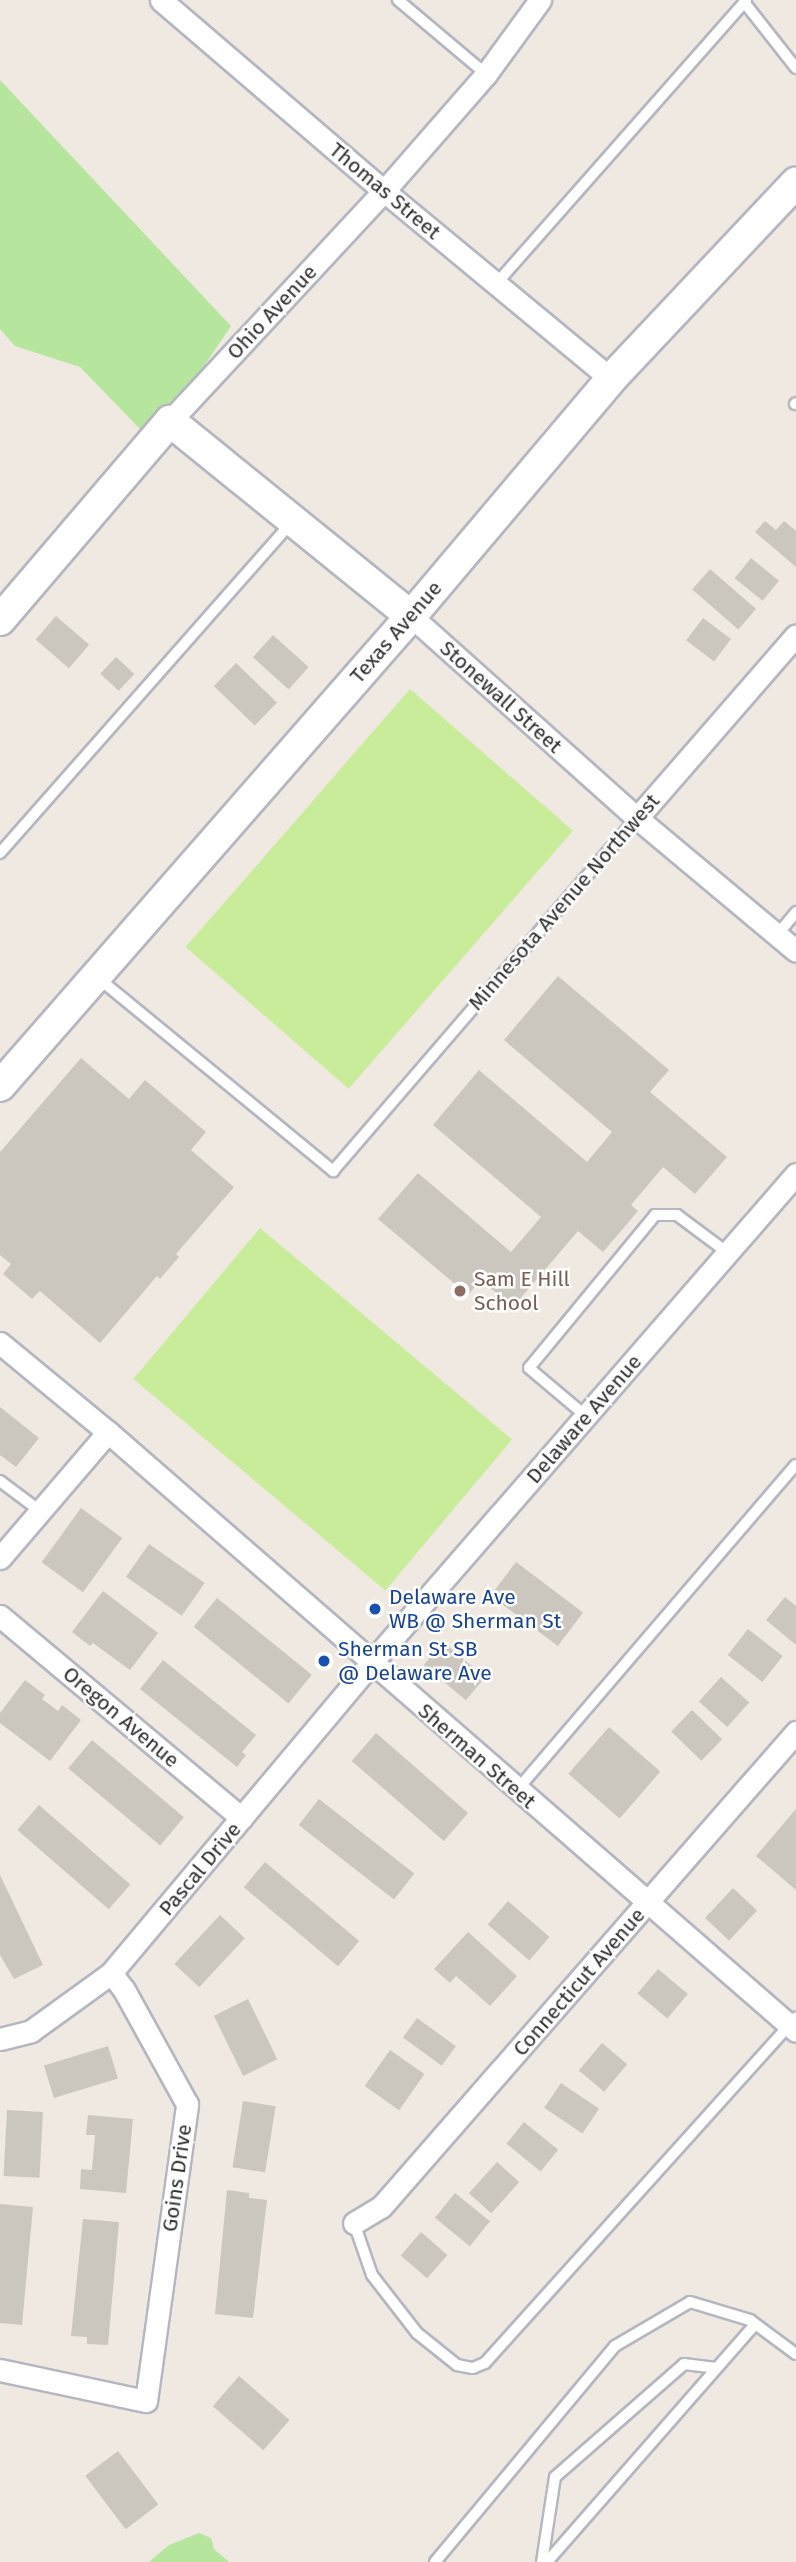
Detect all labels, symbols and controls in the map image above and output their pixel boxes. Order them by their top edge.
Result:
street label: Thomas Street [324,137,446,245]
street label: Ohio Avenue [222,259,322,365]
street label: Texas Avenue [345,576,447,688]
street label: Stonewall Street [435,636,567,758]
street label: Minnesota Avenue Northwest [463,789,665,1015]
place label: Sam E Hill School [474,1266,570,1316]
marker: Sam E Hill School [452,1283,468,1299]
street label: Delaware Avenue [521,1349,647,1489]
place label: Delaware Ave WB @ Sherman St [389,1584,561,1634]
marker: Delaware Ave WB @ Sherman St [367,1601,383,1617]
place label: Sherman St SB @ Delaware Ave [338,1636,492,1686]
marker: Sherman St SB @ Delaware Ave [316,1653,332,1669]
street label: Oregon Avenue [58,1661,184,1773]
street label: Sherman Street [413,1698,541,1814]
street label: Pascal Drive [154,1817,246,1921]
street label: Connecticut Avenue [508,1903,650,2061]
street label: Goins Drive [157,2123,197,2233]

